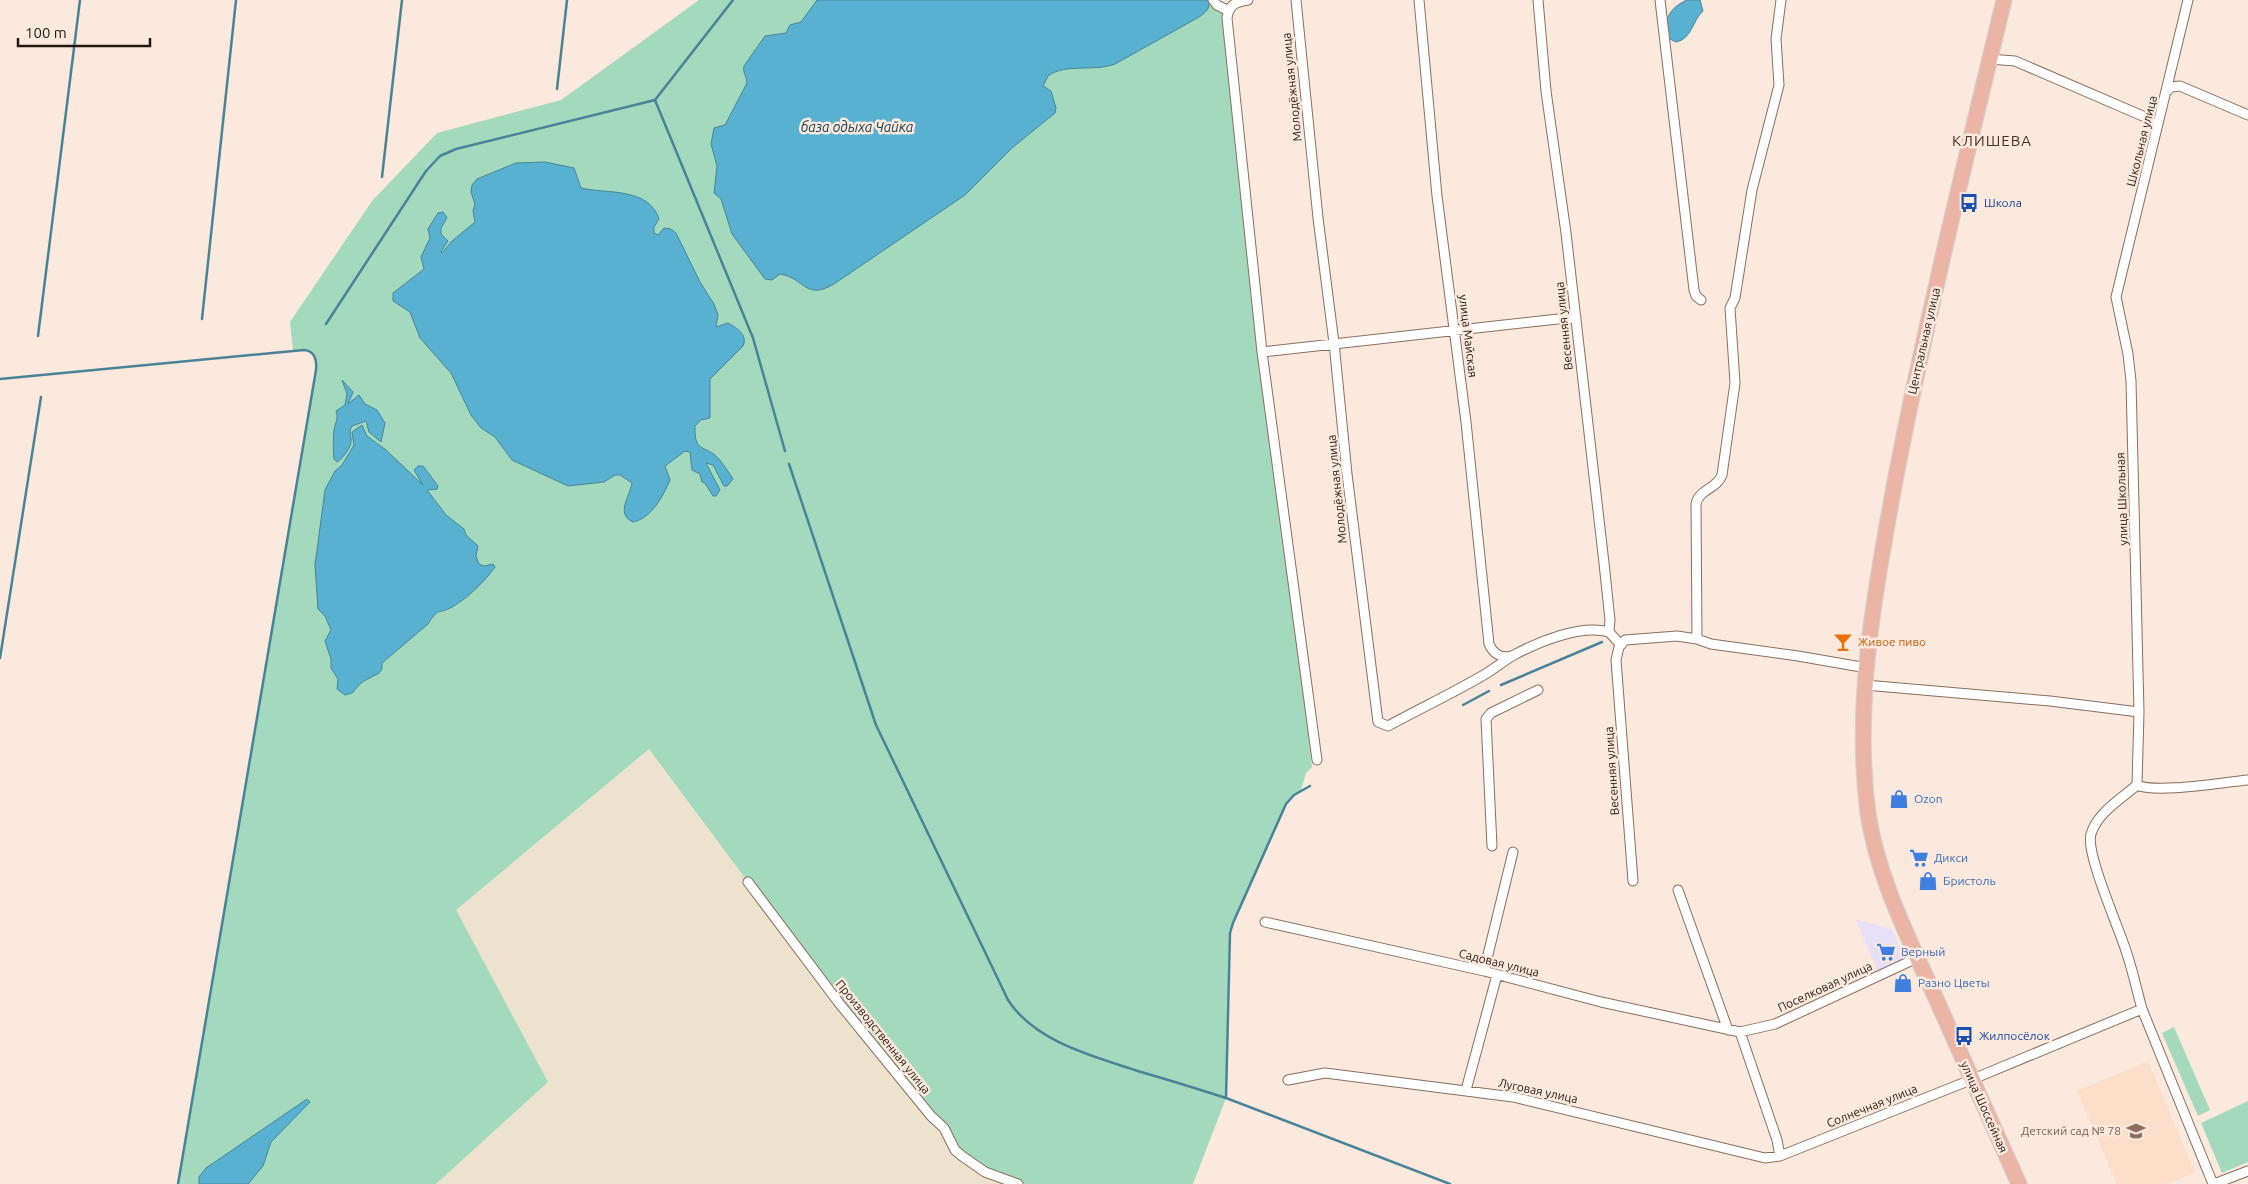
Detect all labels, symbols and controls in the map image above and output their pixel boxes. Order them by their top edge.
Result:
scale bar [18,15,150,47]
text: 100 m [25,24,67,41]
street label: Молодёжная улица [1279,32,1304,142]
street label: Школьная улица [2124,94,2159,188]
water label: база одыха Чайка [801,119,914,135]
district label: КЛИШЕВА [1952,132,2032,149]
bus stop icon: Школа [1958,192,1980,214]
place label: Школа [1984,196,2022,209]
street label: Весенняя улица [1552,281,1575,371]
street label: Центральная улица [1905,286,1942,395]
street label: улица Майская [1457,294,1480,378]
street label: Молодёжная улица [1324,434,1349,544]
street label: улица Школьная [2113,452,2130,546]
bar icon: Живое пиво [1832,631,1854,653]
place label: Живое пиво [1858,635,1926,648]
street label: Весенняя улица [1602,726,1621,816]
shop icon: Ozon [1888,788,1910,810]
place label: Ozon [1914,792,1943,805]
supermarket icon: Дикси [1908,847,1930,869]
place label: Дикси [1934,851,1968,864]
shop icon: Бристоль [1917,870,1939,892]
place label: Бристоль [1943,874,1996,887]
supermarket icon: Верный [1875,941,1897,963]
place label: Верный [1901,945,1945,958]
street label: Садовая улица [1458,946,1541,979]
street label: Поселковая улица [1776,959,1874,1014]
shop icon: Разно Цветы [1892,972,1914,994]
place label: Разно Цветы [1918,976,1990,989]
street label: Производственная улица [834,977,933,1096]
bus stop icon: Жилпосёлок [1953,1025,1975,1047]
place label: Жилпосёлок [1979,1029,2050,1042]
street label: улица Шоссейная [1958,1059,2010,1155]
street label: Луговая улица [1497,1076,1579,1105]
street label: Солнечная улица [1825,1081,1919,1130]
school or university icon: Детский сад № 78 [2125,1120,2147,1142]
place label: Детский сад № 78 [2021,1124,2121,1137]

